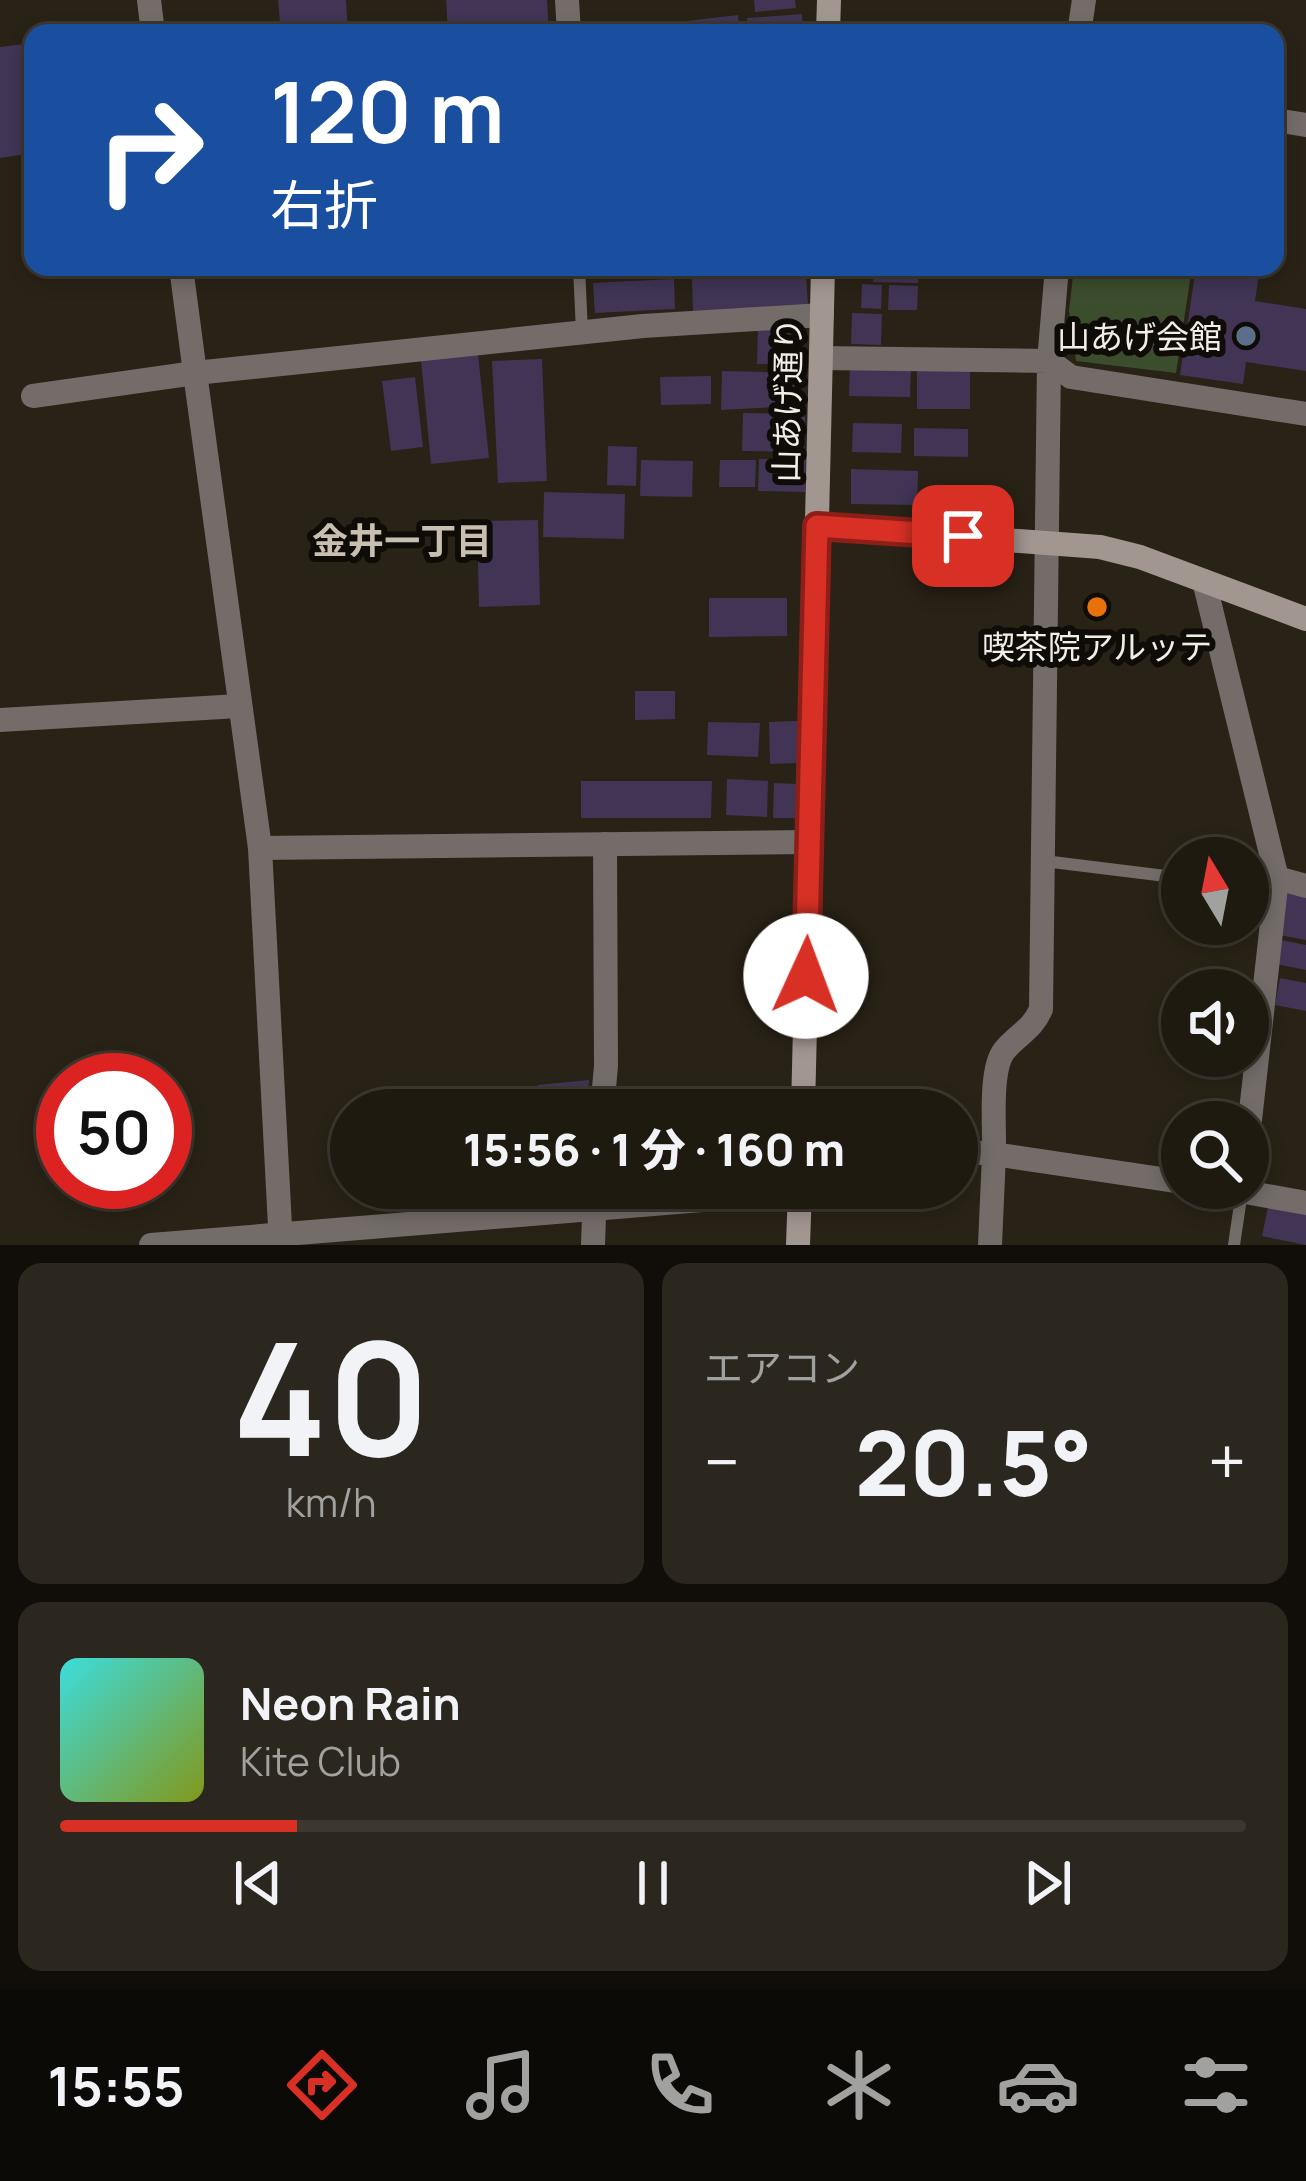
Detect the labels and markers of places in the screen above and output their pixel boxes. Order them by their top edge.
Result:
place label: 山あげ会館 [1057,314,1222,359]
marker: 山あげ会館 [1233,323,1259,349]
pin [912,485,1014,587]
marker: 喫茶院アルッテ [1084,594,1110,620]
place label: 喫茶院アルッテ [982,624,1212,669]

